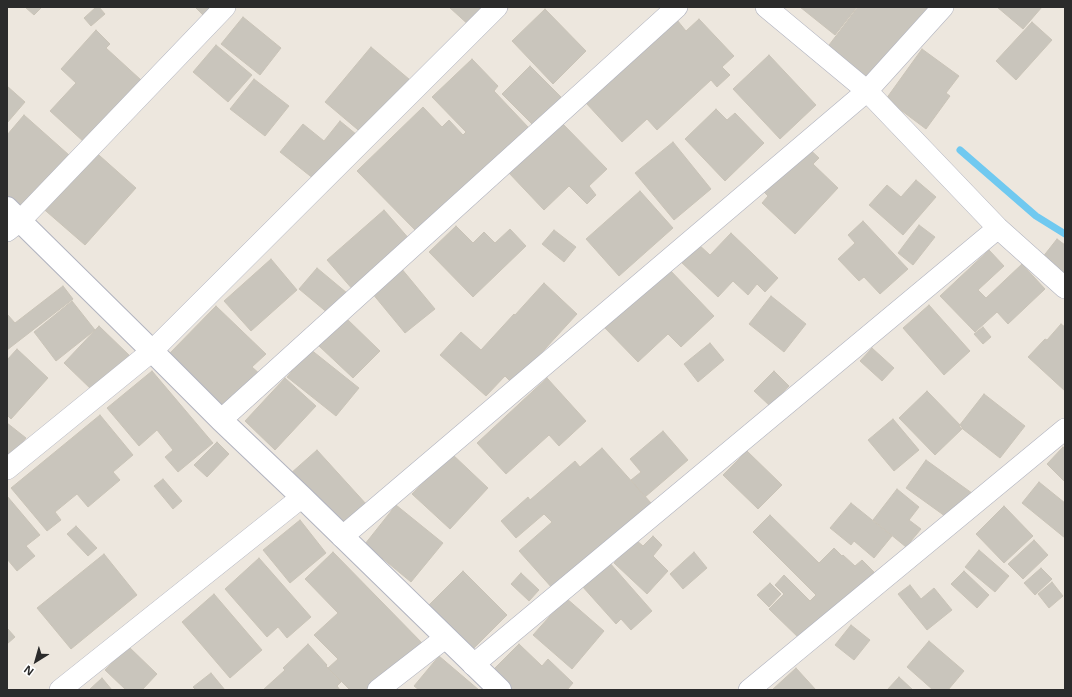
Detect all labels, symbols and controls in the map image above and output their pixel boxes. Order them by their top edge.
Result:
north arrow [16,641,56,681]
text: N [20,662,37,680]

